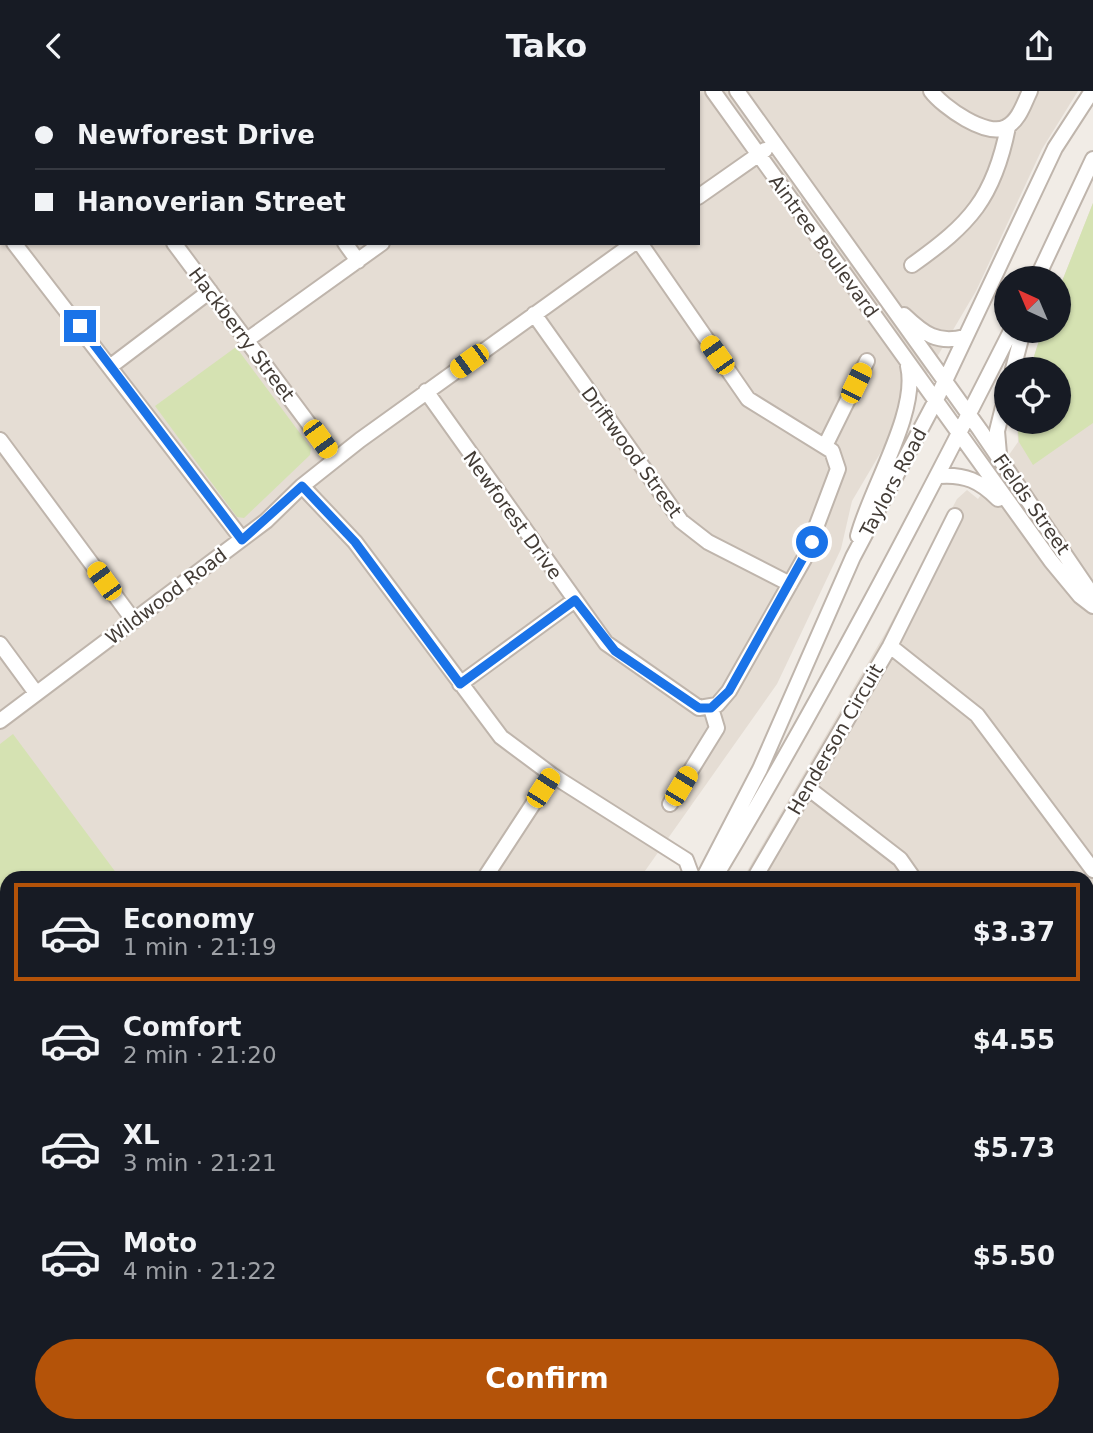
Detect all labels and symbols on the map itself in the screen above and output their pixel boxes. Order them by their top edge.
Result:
street label: Aintree Boulevard [765,170,883,322]
street label: Hackberry Street [185,263,299,405]
north arrow [994,266,1071,343]
route end [64,310,96,342]
car [697,332,738,378]
car [446,340,493,382]
car [838,360,875,406]
street label: Driftwood Street [577,382,687,522]
car [300,416,341,462]
street label: Taylors Road [855,424,931,541]
street label: Newforest Drive [459,447,567,583]
street label: Fields Street [989,450,1075,558]
route start [796,526,828,558]
street label: Wildwood Road [101,543,231,649]
car [84,558,125,604]
street label: Henderson Circuit [783,660,887,818]
car [662,763,701,809]
car [523,765,564,811]

